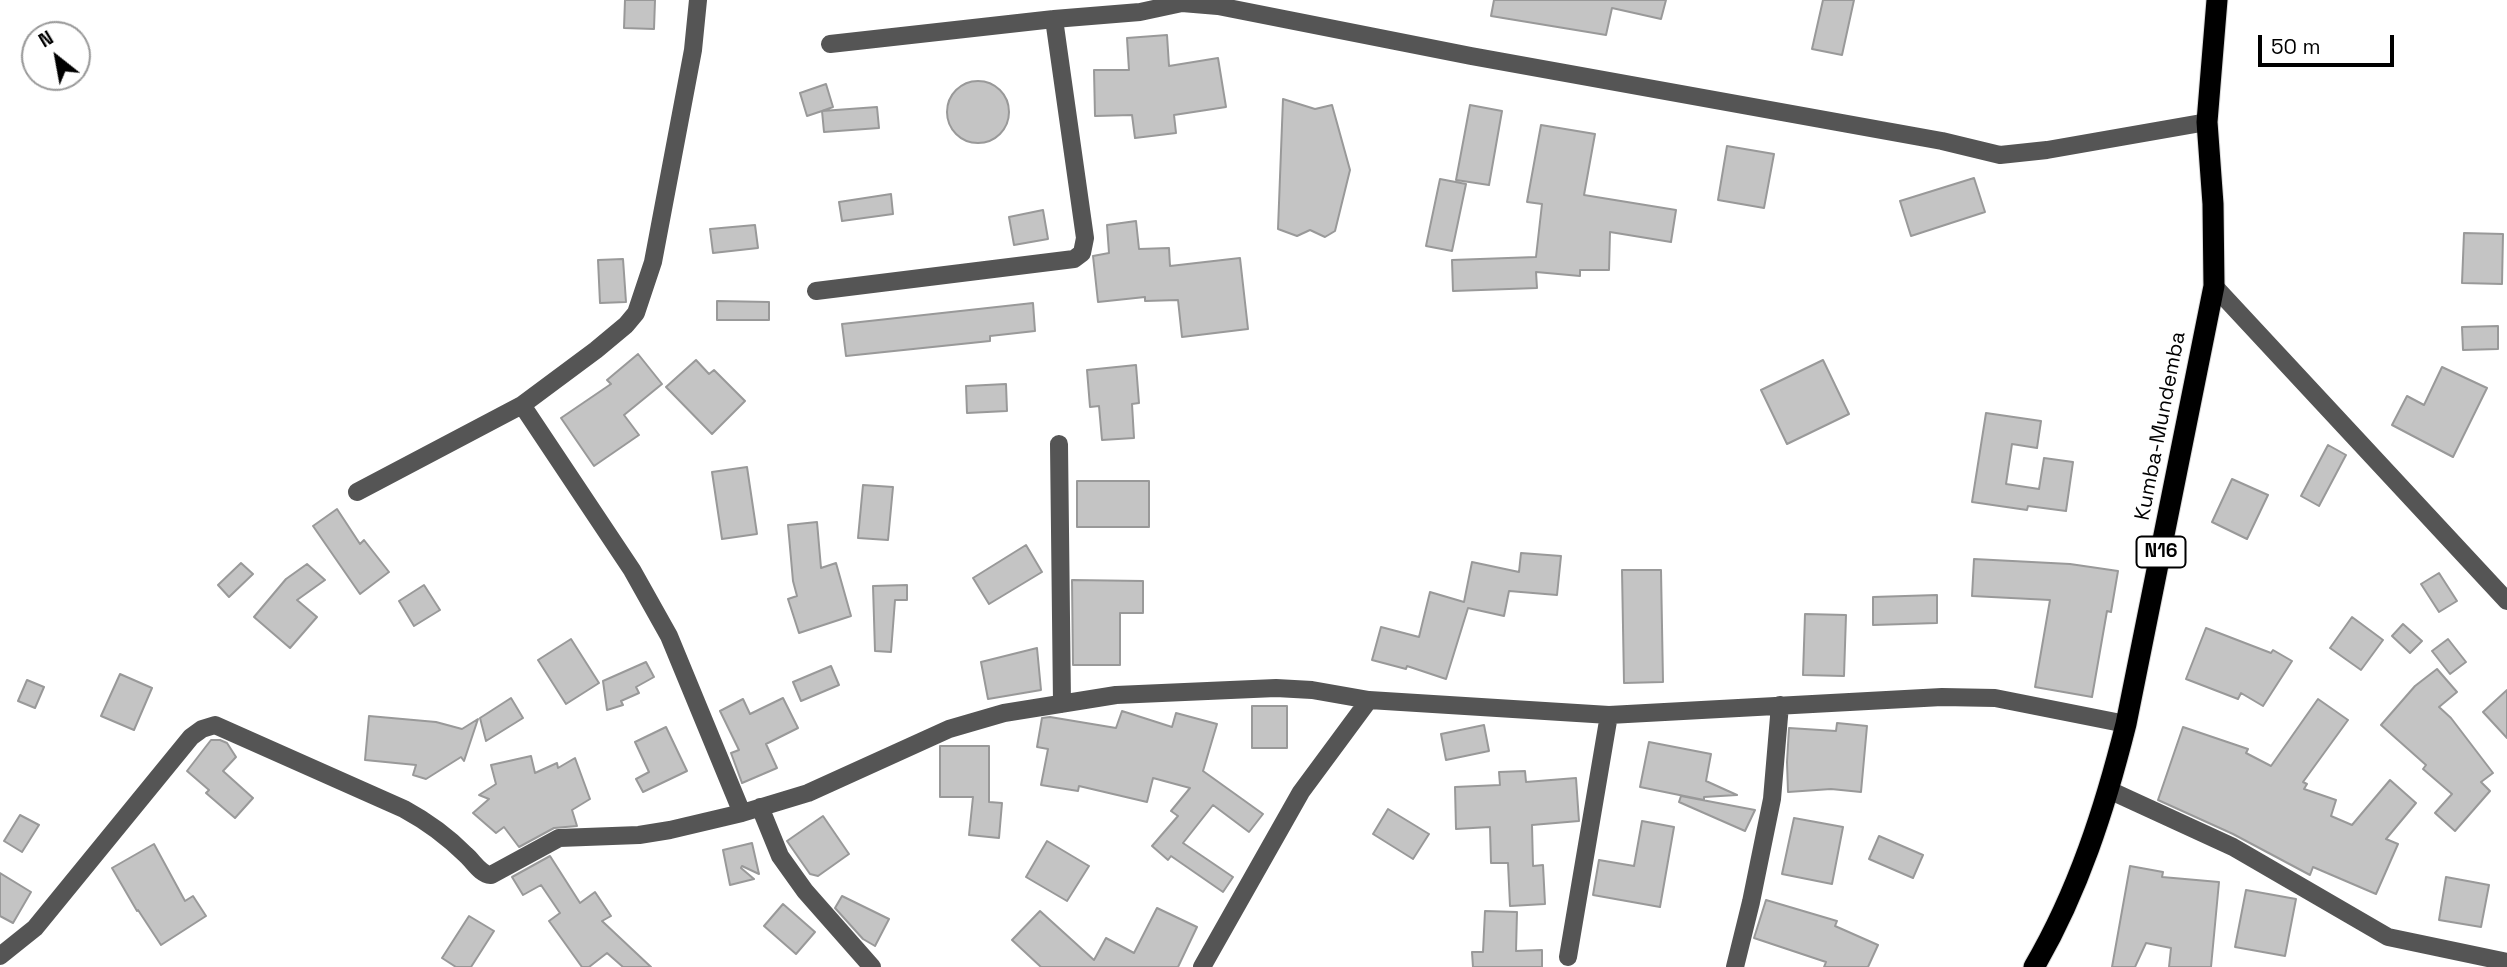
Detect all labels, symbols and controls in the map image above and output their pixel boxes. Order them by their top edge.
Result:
north arrow [21,21,91,91]
scale bar [2262,21,2398,65]
text: N [34,25,58,53]
text: 50 m [2271,33,2321,60]
street label: Kumba-Mundemba [2130,329,2192,523]
road number: N16 [2136,537,2186,568]

